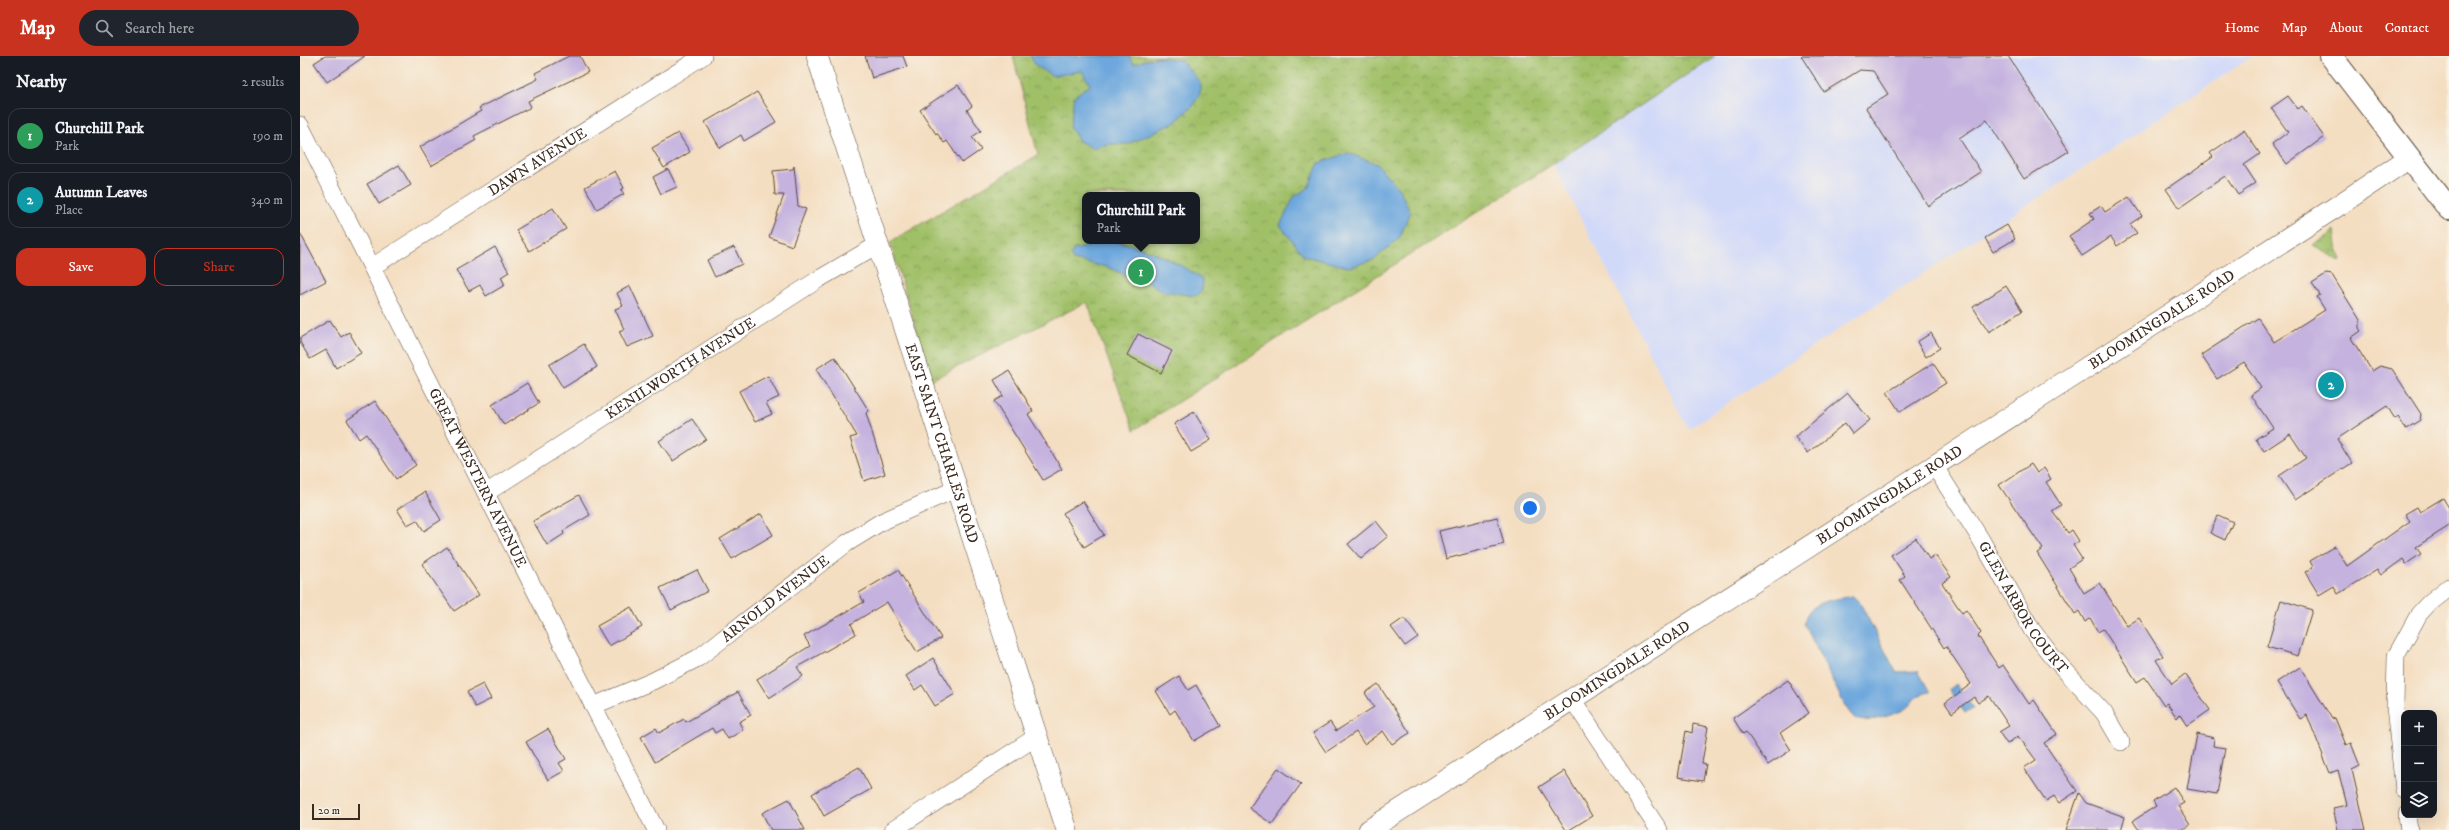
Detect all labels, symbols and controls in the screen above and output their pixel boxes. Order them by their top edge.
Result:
search box [79,10,359,46]
text: Map [20,17,55,40]
icon: search [93,17,115,39]
text: Search here [125,19,194,38]
text: Home [2225,19,2259,37]
text: Map [2281,19,2307,37]
text: About [2329,19,2363,37]
text: Contact [2385,19,2429,37]
text: Nearby [16,71,66,93]
text: 2 results [242,74,284,90]
text: Churchill Park [55,119,144,138]
street label: DAWN AVENUE [485,123,591,201]
text: 1 [28,128,32,144]
text: 190 m [252,128,283,144]
text: Park [55,138,79,154]
text: Autumn Leaves [55,183,147,202]
text: 2 [27,192,33,208]
text: 340 m [251,192,283,208]
popup [1082,192,1200,244]
text: Churchill Park [1097,201,1185,220]
text: Place [55,202,83,218]
text: Park [1097,220,1121,236]
button: Save [16,248,146,286]
button: Share [154,248,284,286]
pin: 1 [1128,257,1154,287]
street label: BLOOMINGDALE ROAD [2085,266,2239,374]
street label: KENILWORTH AVENUE [602,313,760,424]
street label: EAST SAINT CHARLES ROAD [900,341,983,546]
pin: 2 [2318,370,2344,400]
street label: GREAT WESTERN AVENUE [424,385,531,571]
street label: BLOOMINGDALE ROAD [1813,441,1966,549]
your location [1520,498,1540,518]
street label: GLEN ARBOR COURT [1974,538,2073,678]
street label: ARNOLD AVENUE [718,551,833,646]
street label: BLOOMINGDALE ROAD [1541,617,1694,725]
map controls [2401,710,2437,818]
button: + [2401,710,2437,746]
button: − [2401,746,2437,782]
button: layers [2401,782,2437,818]
scale bar [312,802,360,821]
text: 20 m [318,804,340,818]

